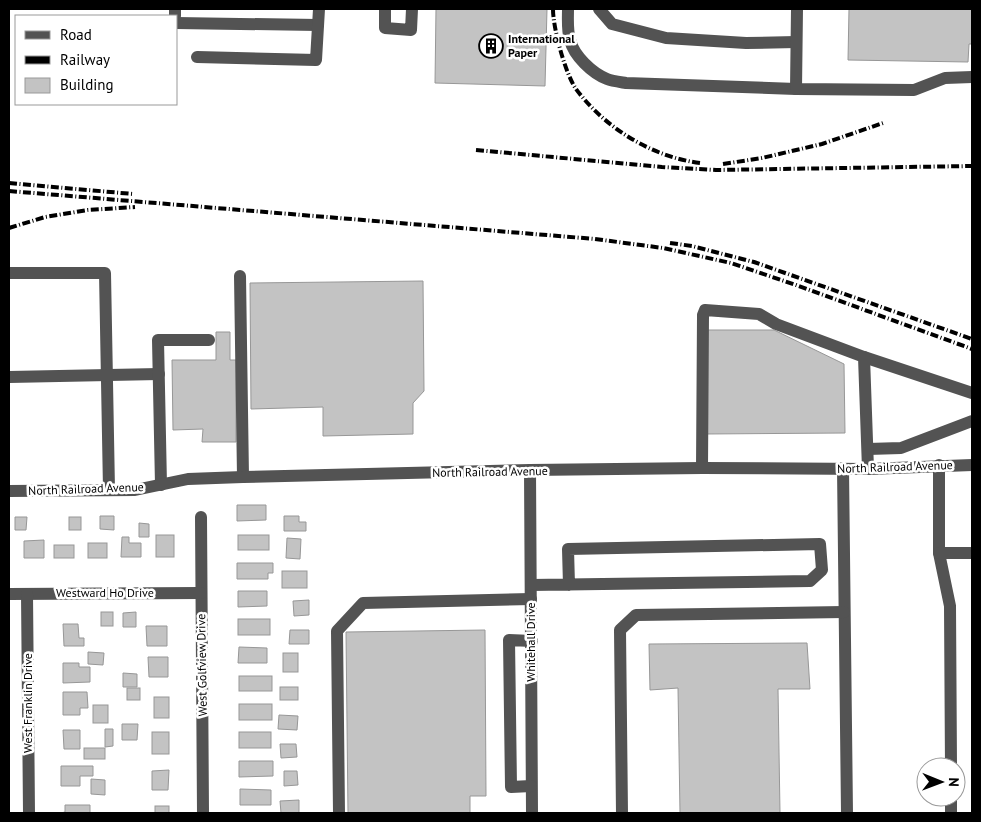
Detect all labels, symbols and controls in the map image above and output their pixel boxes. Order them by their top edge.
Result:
legend [15,15,178,105]
text: Road [60,25,92,44]
place label: International Paper [508,31,575,60]
building icon: International Paper [478,33,504,59]
text: Railway [60,50,110,69]
text: Building [60,75,114,94]
street label: North Railroad Avenue [837,457,953,476]
street label: North Railroad Avenue [432,463,548,480]
street label: North Railroad Avenue [28,479,144,498]
street label: Westward Ho Drive [56,585,154,600]
street label: Whitehall Drive [523,602,538,682]
street label: West Golfview Drive [193,614,210,716]
street label: West Franklin Drive [20,653,35,753]
north arrow [916,757,966,807]
text: N [945,777,963,787]

